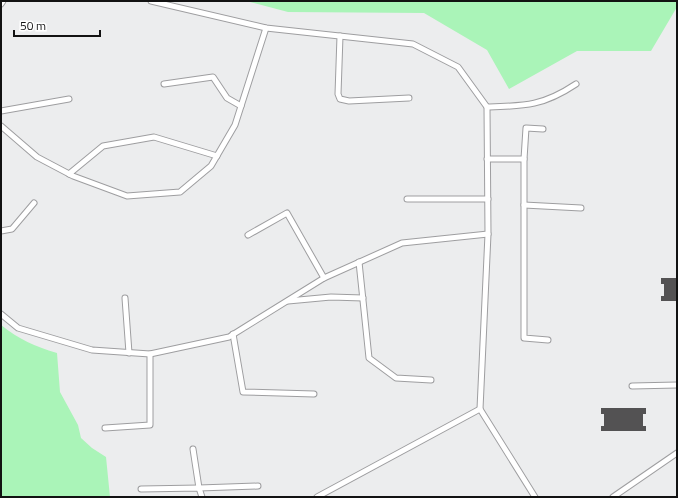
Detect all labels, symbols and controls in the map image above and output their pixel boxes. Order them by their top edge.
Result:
scale bar [14,12,100,38]
text: 50 m [20,16,46,35]

